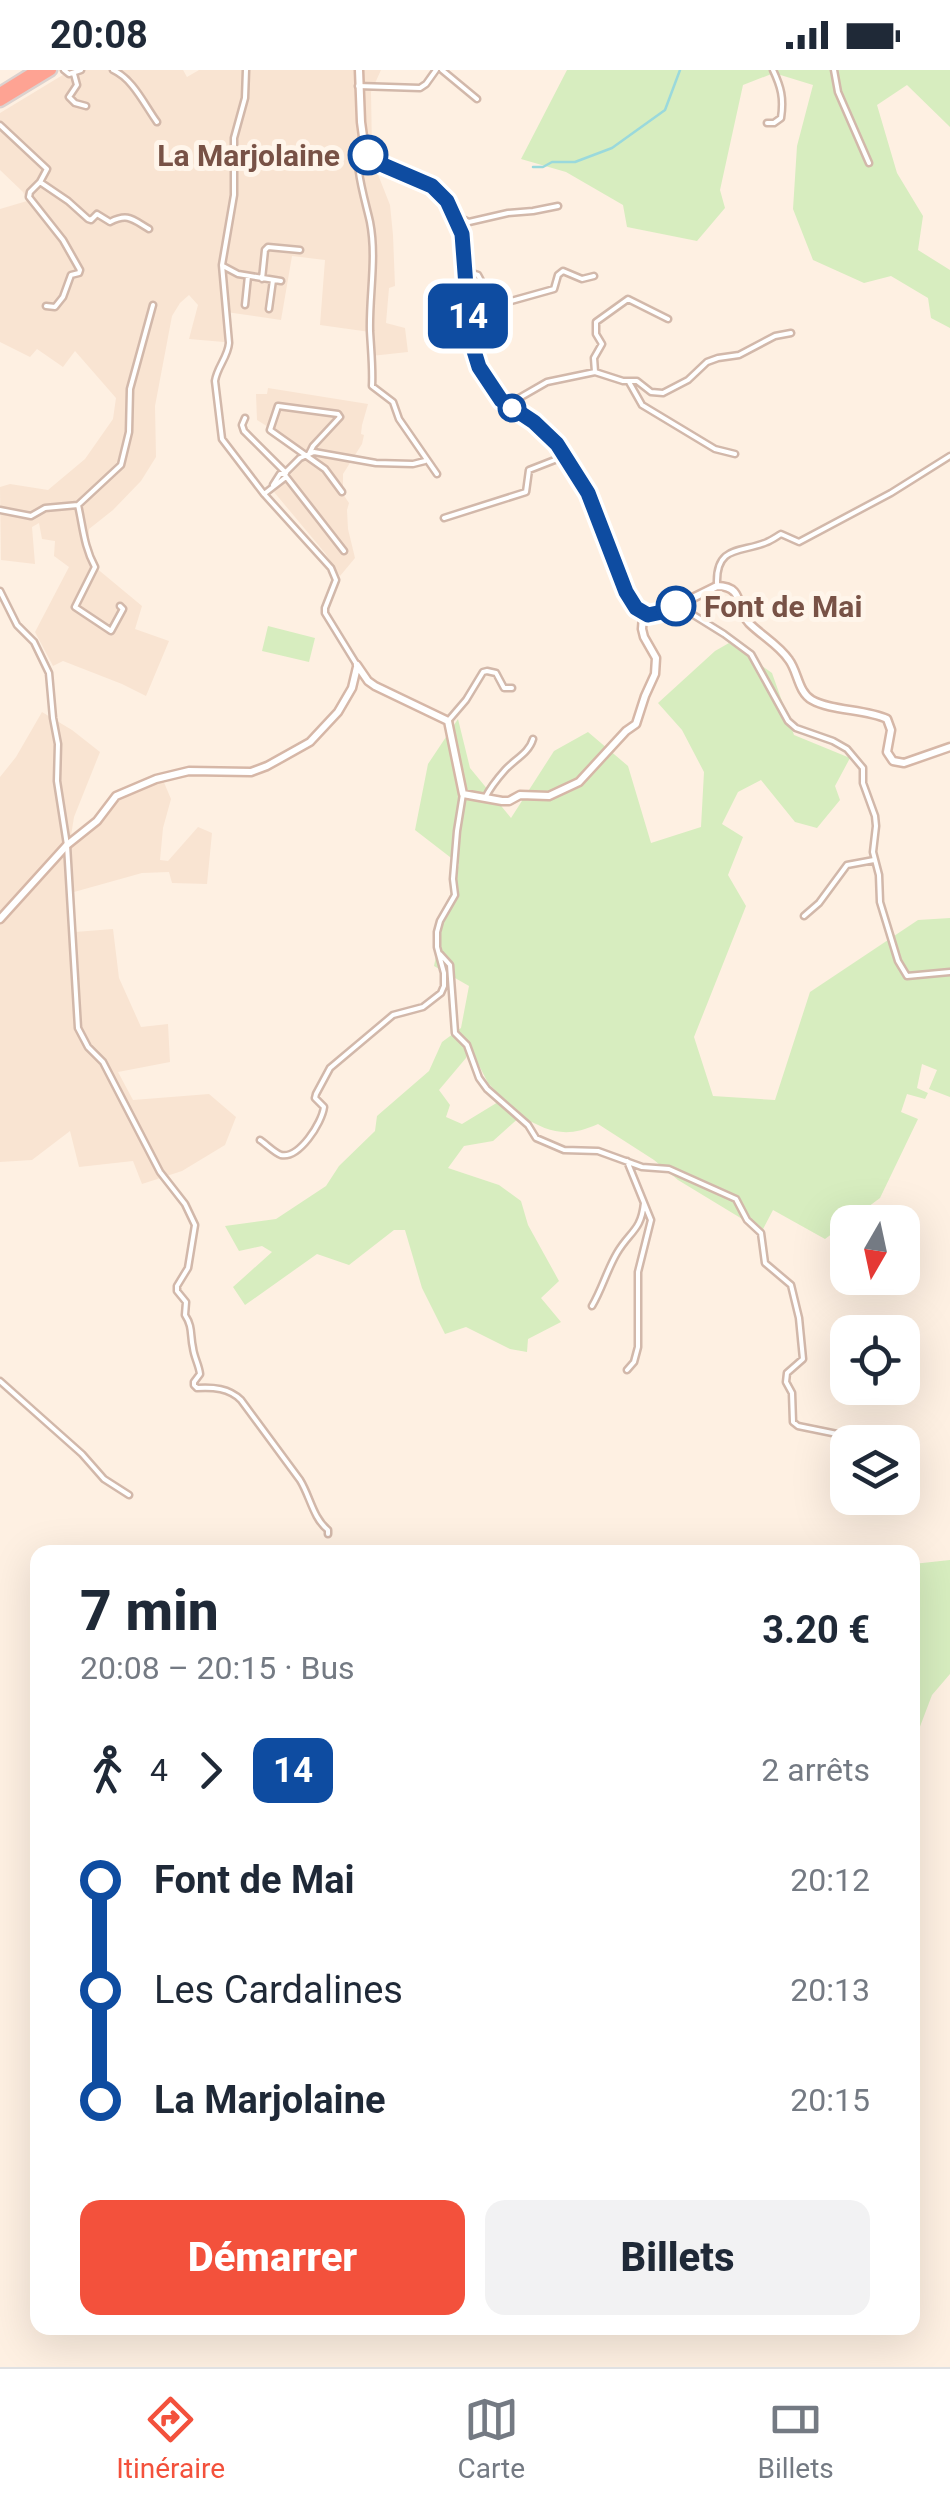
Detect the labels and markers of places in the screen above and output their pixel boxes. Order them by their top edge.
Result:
marker: La Marjolaine [349,136,387,174]
place label: La Marjolaine [157,138,340,173]
unlabelled marker [499,395,525,421]
marker: Font de Mai [657,587,695,625]
place label: Font de Mai [704,589,862,624]

